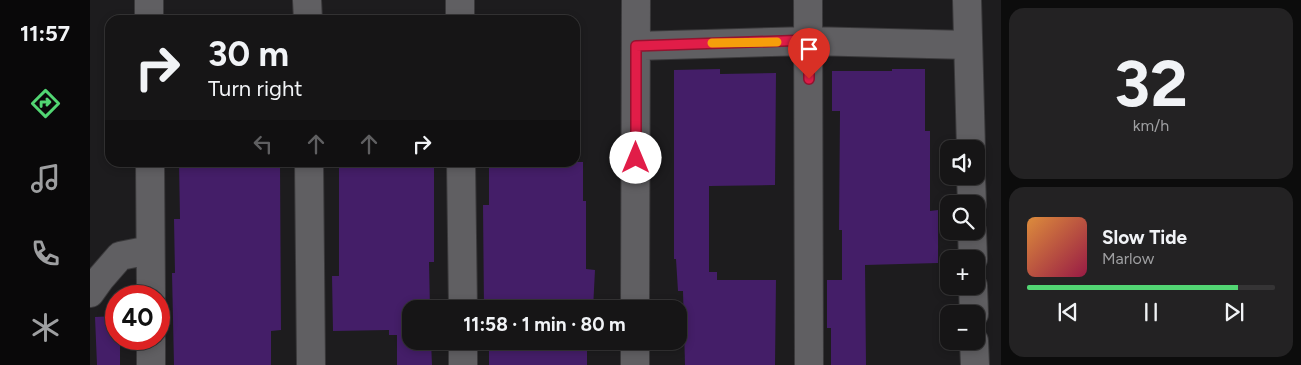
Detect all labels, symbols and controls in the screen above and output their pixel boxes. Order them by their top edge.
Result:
text: 11:57 [20,20,70,47]
pin [788,28,830,79]
text: 30 m [208,33,289,75]
icon: right [125,35,190,100]
icon: arrive [795,35,823,63]
text: 32 [1114,44,1188,122]
text: Turn right [208,75,303,102]
icon: directions [28,86,63,121]
text: km/h [1133,116,1169,135]
icon: left [249,130,277,158]
icon: ahead [302,130,330,158]
icon: ahead [355,130,383,158]
icon: right [408,130,436,158]
position arrow [609,131,661,183]
map controls [940,140,985,350]
button: sound [940,140,985,185]
icon: music [28,161,63,196]
button: search [940,195,985,240]
text: Slow Tide [1102,226,1187,249]
icon: phone [28,236,63,271]
text: Marlow [1102,249,1154,268]
button: + [940,250,985,295]
speed limit sign: 40 [105,285,170,350]
icon: previous [1054,298,1082,326]
icon: pause [1137,298,1165,326]
icon: next [1220,298,1248,326]
button: − [940,305,985,350]
icon: climate [28,310,63,345]
text: 11:58 · 1 min · 80 m [463,313,626,336]

